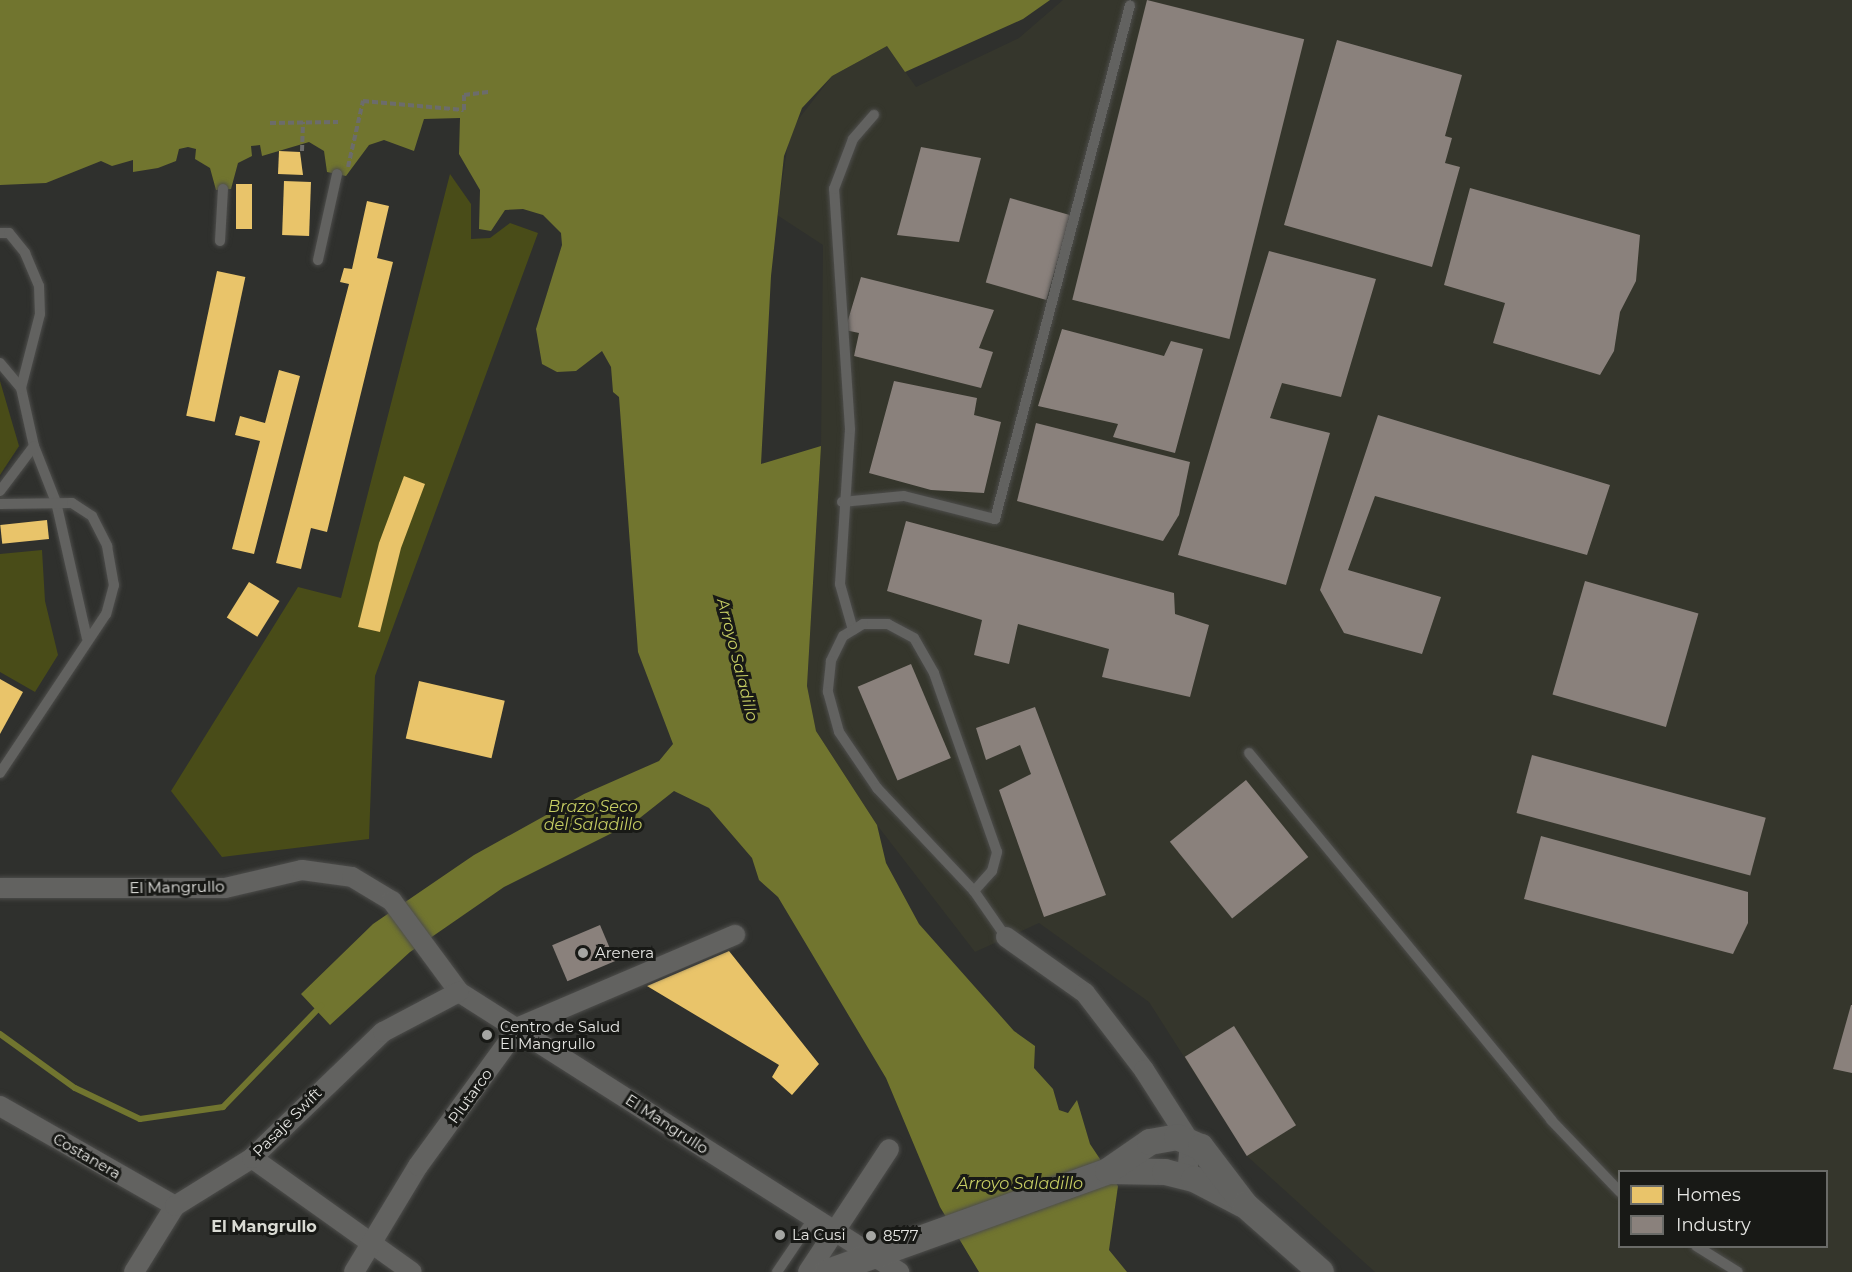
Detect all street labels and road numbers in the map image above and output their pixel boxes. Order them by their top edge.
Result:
street label: El Mangrullo [129,877,225,897]
street label: Plutarco [444,1065,496,1127]
street label: Pasaje Swift [249,1084,325,1160]
street label: El Mangrullo [622,1091,712,1157]
street label: Costanera [50,1129,124,1183]

